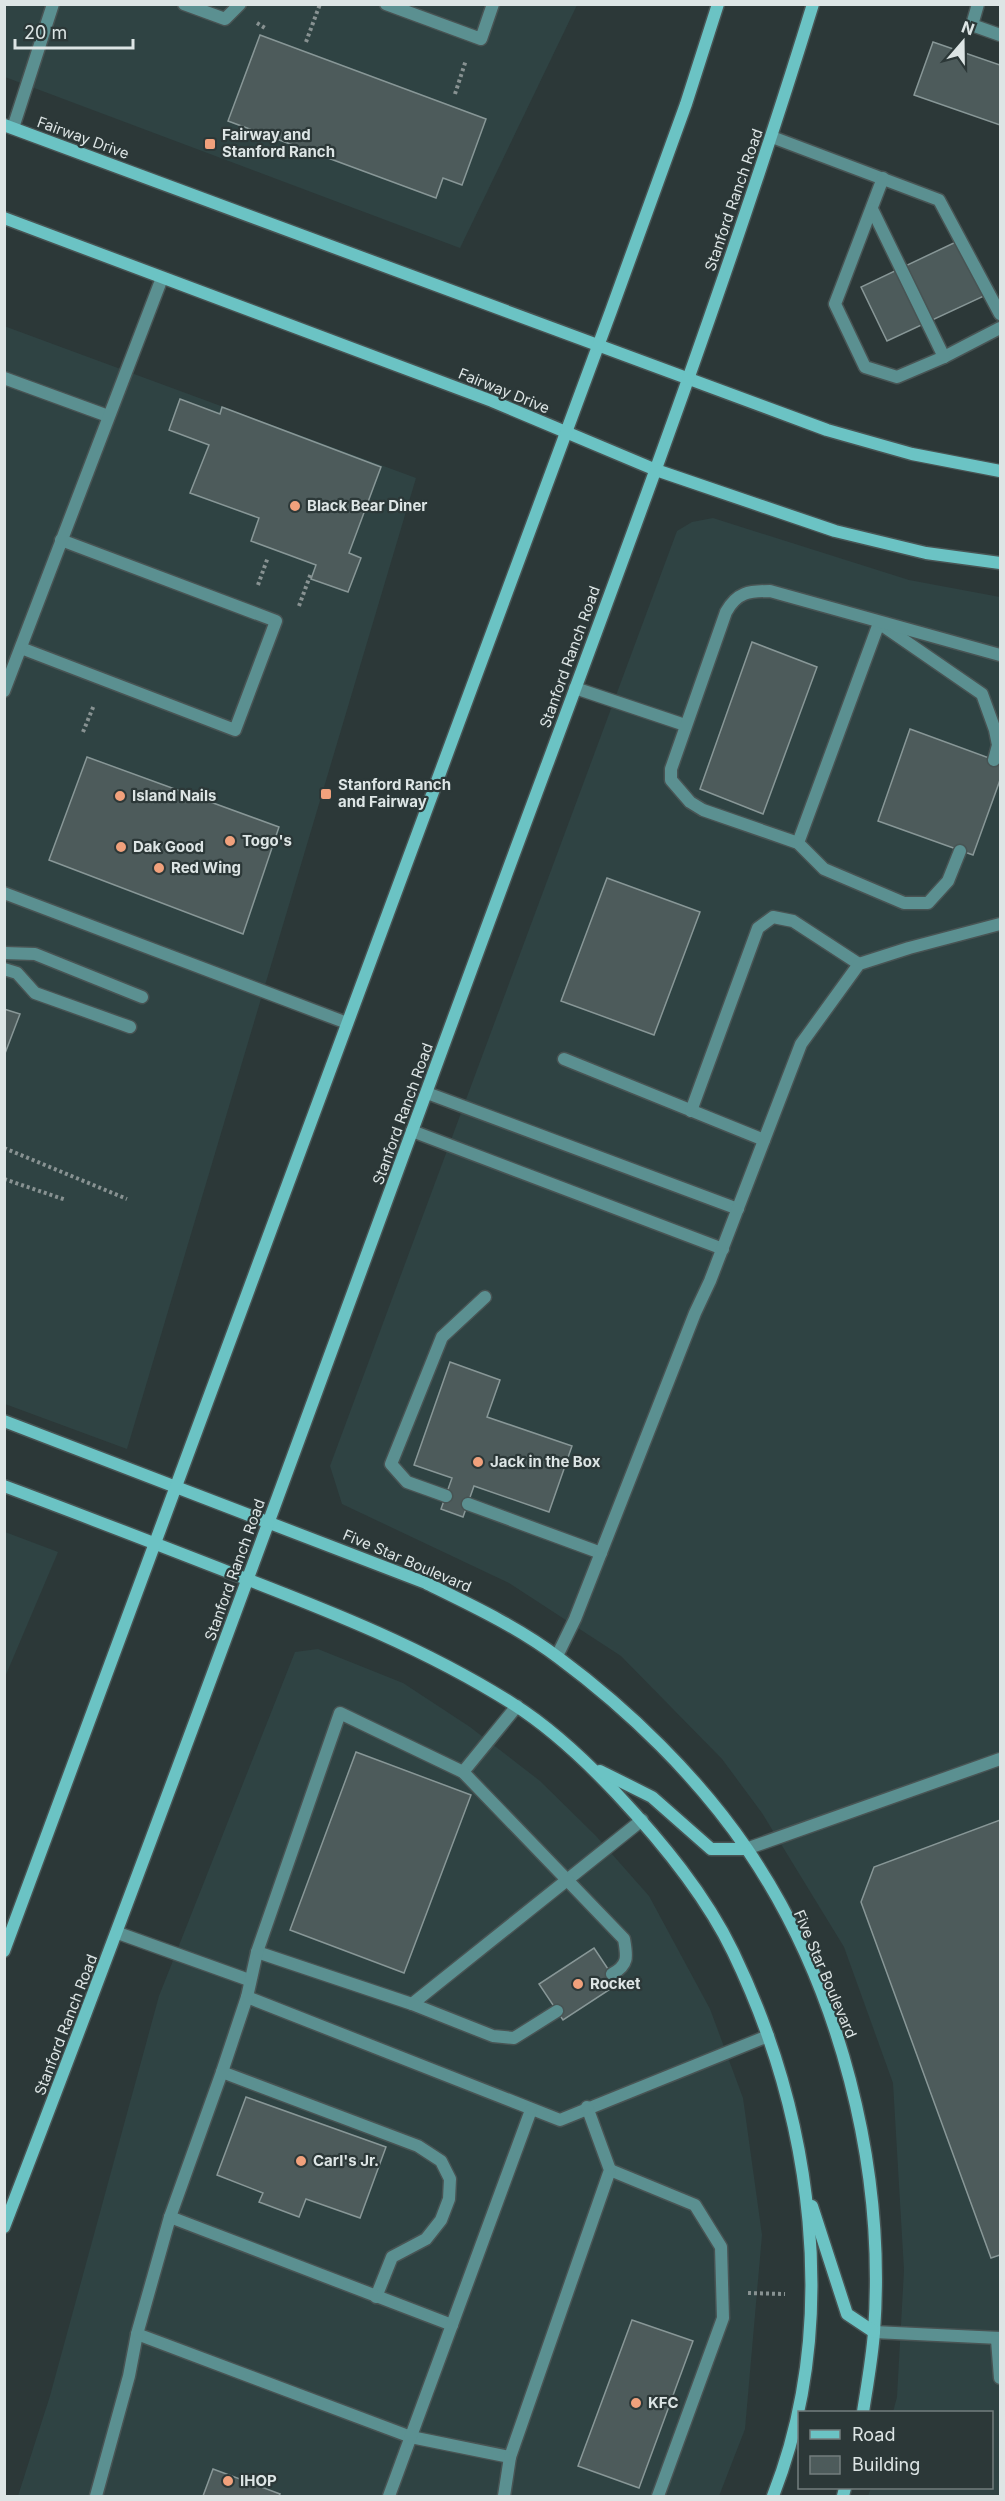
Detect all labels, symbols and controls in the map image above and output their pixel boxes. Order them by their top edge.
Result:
scale bar [15,12,134,50]
north arrow [933,12,993,72]
text: N [959,16,977,39]
text: 20 m [24,22,67,43]
street label: Fairway Drive [35,112,132,163]
place label: Fairway and Stanford Ranch [222,125,335,161]
street label: Stanford Ranch Road [700,126,767,274]
marker: Fairway and Stanford Ranch [203,137,217,151]
street label: Fairway Drive [456,364,553,417]
place label: Black Bear Diner [307,496,427,515]
marker: Black Bear Diner [288,499,302,513]
street label: Stanford Ranch Road [535,583,604,730]
place label: Stanford Ranch and Fairway [338,775,451,811]
place label: Island Nails [132,786,216,805]
marker: Stanford Ranch and Fairway [319,787,333,801]
marker: Island Nails [113,789,127,803]
place label: Togo's [242,831,292,850]
marker: Togo's [223,834,237,848]
place label: Dak Good [133,837,204,856]
marker: Dak Good [114,840,128,854]
place label: Red Wing [171,858,241,877]
marker: Red Wing [152,861,166,875]
street label: Stanford Ranch Road [368,1040,437,1187]
place label: Jack in the Box [490,1452,601,1471]
marker: Jack in the Box [471,1455,485,1469]
street label: Stanford Ranch Road [200,1496,269,1643]
street label: Five Star Boulevard [340,1525,474,1596]
street label: Five Star Boulevard [790,1907,861,2041]
street label: Stanford Ranch Road [30,1952,101,2098]
place label: Rocket [590,1974,641,1993]
marker: Rocket [571,1977,585,1991]
place label: Carl's Jr. [313,2151,379,2170]
marker: Carl's Jr. [294,2154,308,2168]
place label: KFC [648,2393,679,2412]
marker: KFC [629,2396,643,2410]
legend [798,2411,993,2489]
text: Road [852,2424,895,2445]
text: Building [852,2454,920,2475]
place label: IHOP [240,2471,277,2490]
marker: IHOP [221,2474,235,2488]

